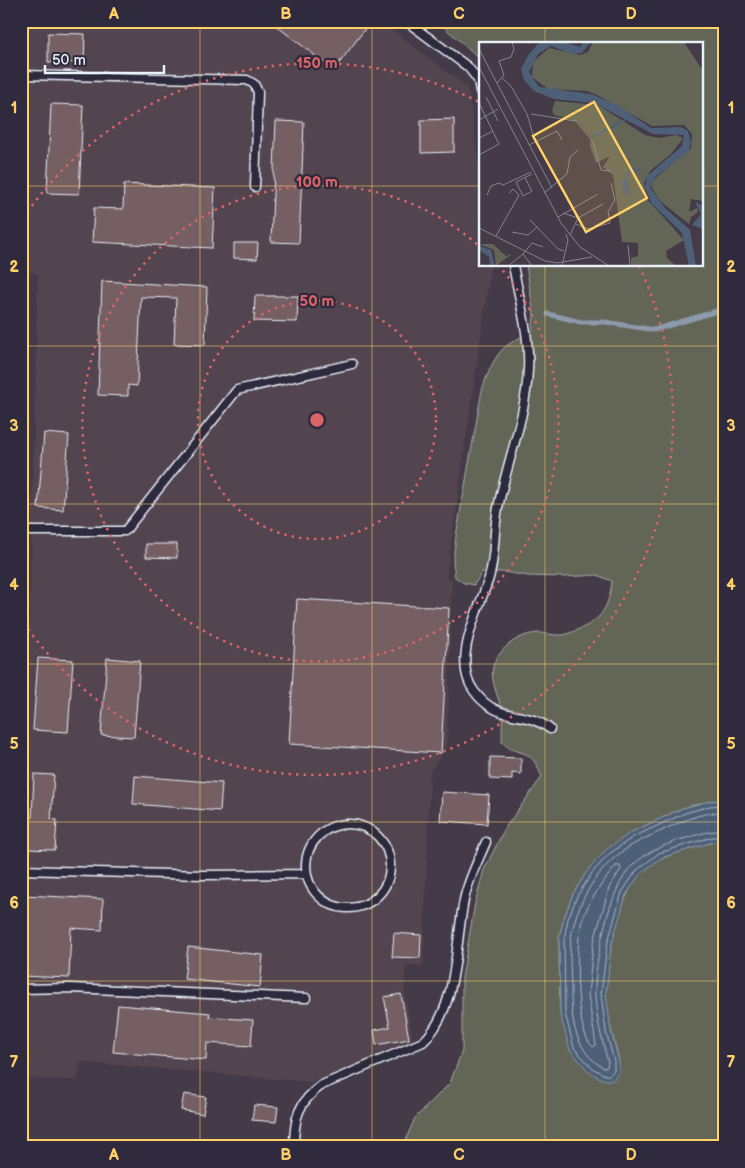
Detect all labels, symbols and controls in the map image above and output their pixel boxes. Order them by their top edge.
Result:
text: A [108,5,119,24]
text: B [280,5,292,24]
text: C [453,5,465,24]
text: D [625,5,637,24]
scale bar [45,42,164,74]
inset map [479,42,702,266]
text: 50 m [52,51,86,70]
text: 150 m [296,54,338,73]
text: 1 [11,99,17,118]
text: 1 [728,99,734,118]
text: 100 m [296,173,338,192]
text: 2 [9,258,19,277]
text: 2 [726,258,736,277]
text: 50 m [300,292,335,311]
centre of rings [308,411,326,429]
text: 3 [9,417,19,436]
text: 3 [726,417,736,436]
text: 4 [9,576,19,595]
text: 4 [726,576,736,595]
text: 5 [9,735,19,754]
text: 5 [726,735,736,754]
text: 6 [9,894,19,913]
text: 6 [726,894,736,913]
text: 7 [10,1053,19,1072]
text: 7 [727,1053,736,1072]
text: A [108,1146,119,1165]
text: B [280,1146,292,1165]
text: C [453,1146,465,1165]
text: D [625,1146,637,1165]

